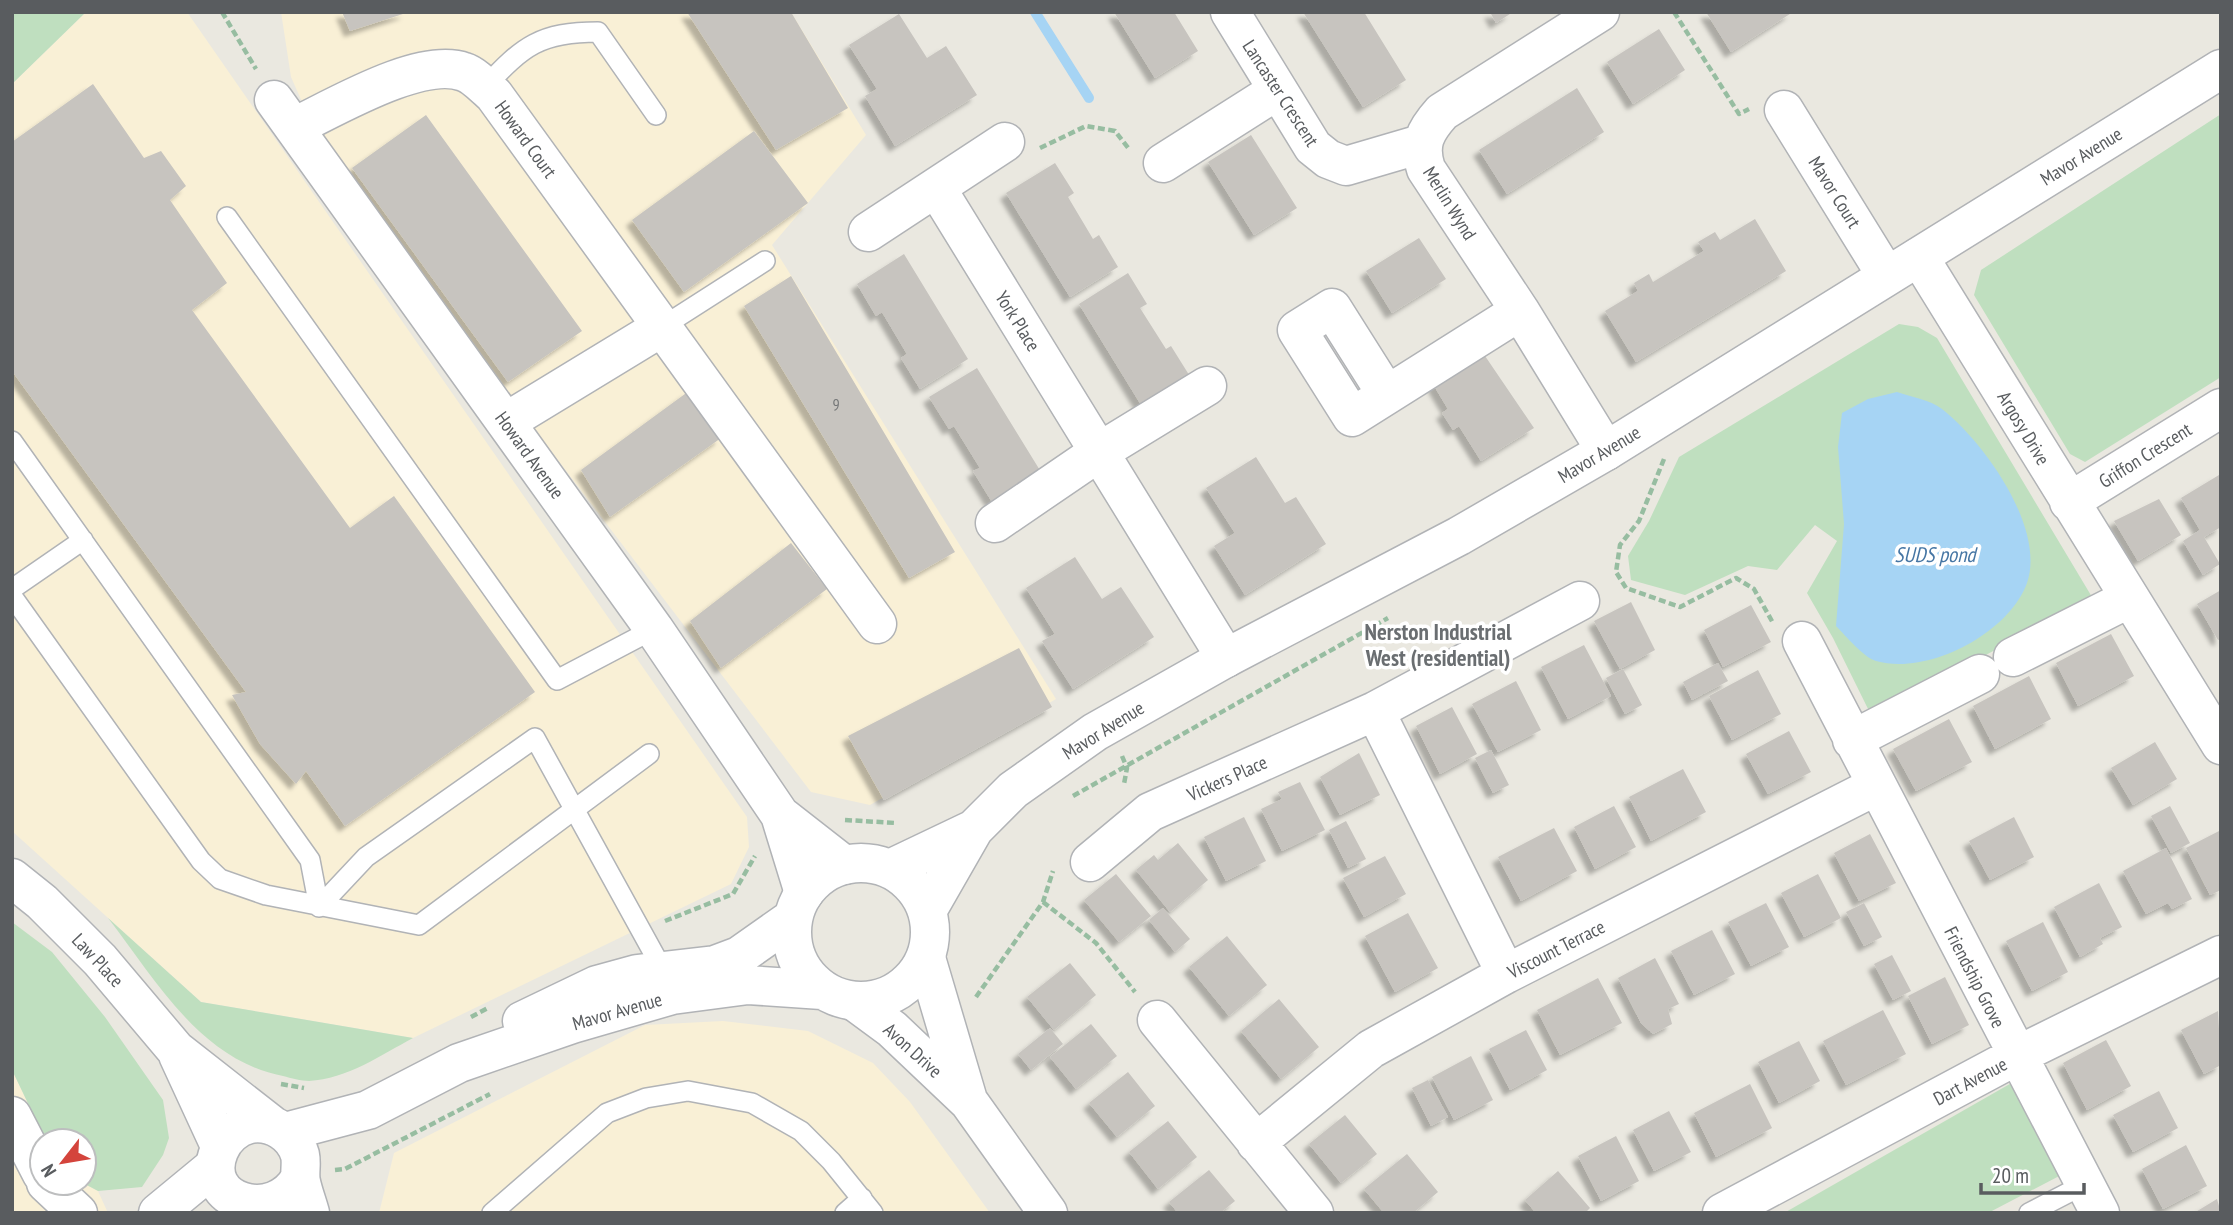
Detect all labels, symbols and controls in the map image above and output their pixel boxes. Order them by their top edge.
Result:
street label: Lancaster Crescent [1238,35,1325,151]
street label: Howard Court [490,96,563,183]
street label: Mavor Avenue [2036,121,2127,191]
street label: Mavor Court [1804,152,1867,233]
street label: Merlin Wynd [1418,162,1482,244]
street label: York Place [990,286,1046,356]
street label: Argosy Drive [1993,387,2056,470]
house number: 9 [832,394,840,414]
street label: Howard Avenue [490,407,570,503]
street label: Griffon Crescent [2094,417,2196,493]
street label: Mavor Avenue [1553,420,1645,488]
water label: SUDS pond [1895,541,1978,568]
district label: Nerston Industrial West (residential) [1364,617,1512,672]
street label: Mavor Avenue [1058,695,1149,765]
street label: Vickers Place [1182,750,1271,807]
street label: Viscount Terrace [1502,914,1609,984]
street label: Friendship Grove [1939,922,2011,1032]
street label: Law Place [67,928,129,992]
street label: Mavor Avenue [569,987,665,1035]
street label: Avon Drive [879,1017,947,1083]
street label: Dart Avenue [1929,1052,2011,1110]
north arrow [28,1127,98,1197]
scale bar [1981,1152,2084,1196]
text: N [35,1160,61,1181]
text: 20 m [1992,1162,2029,1189]

